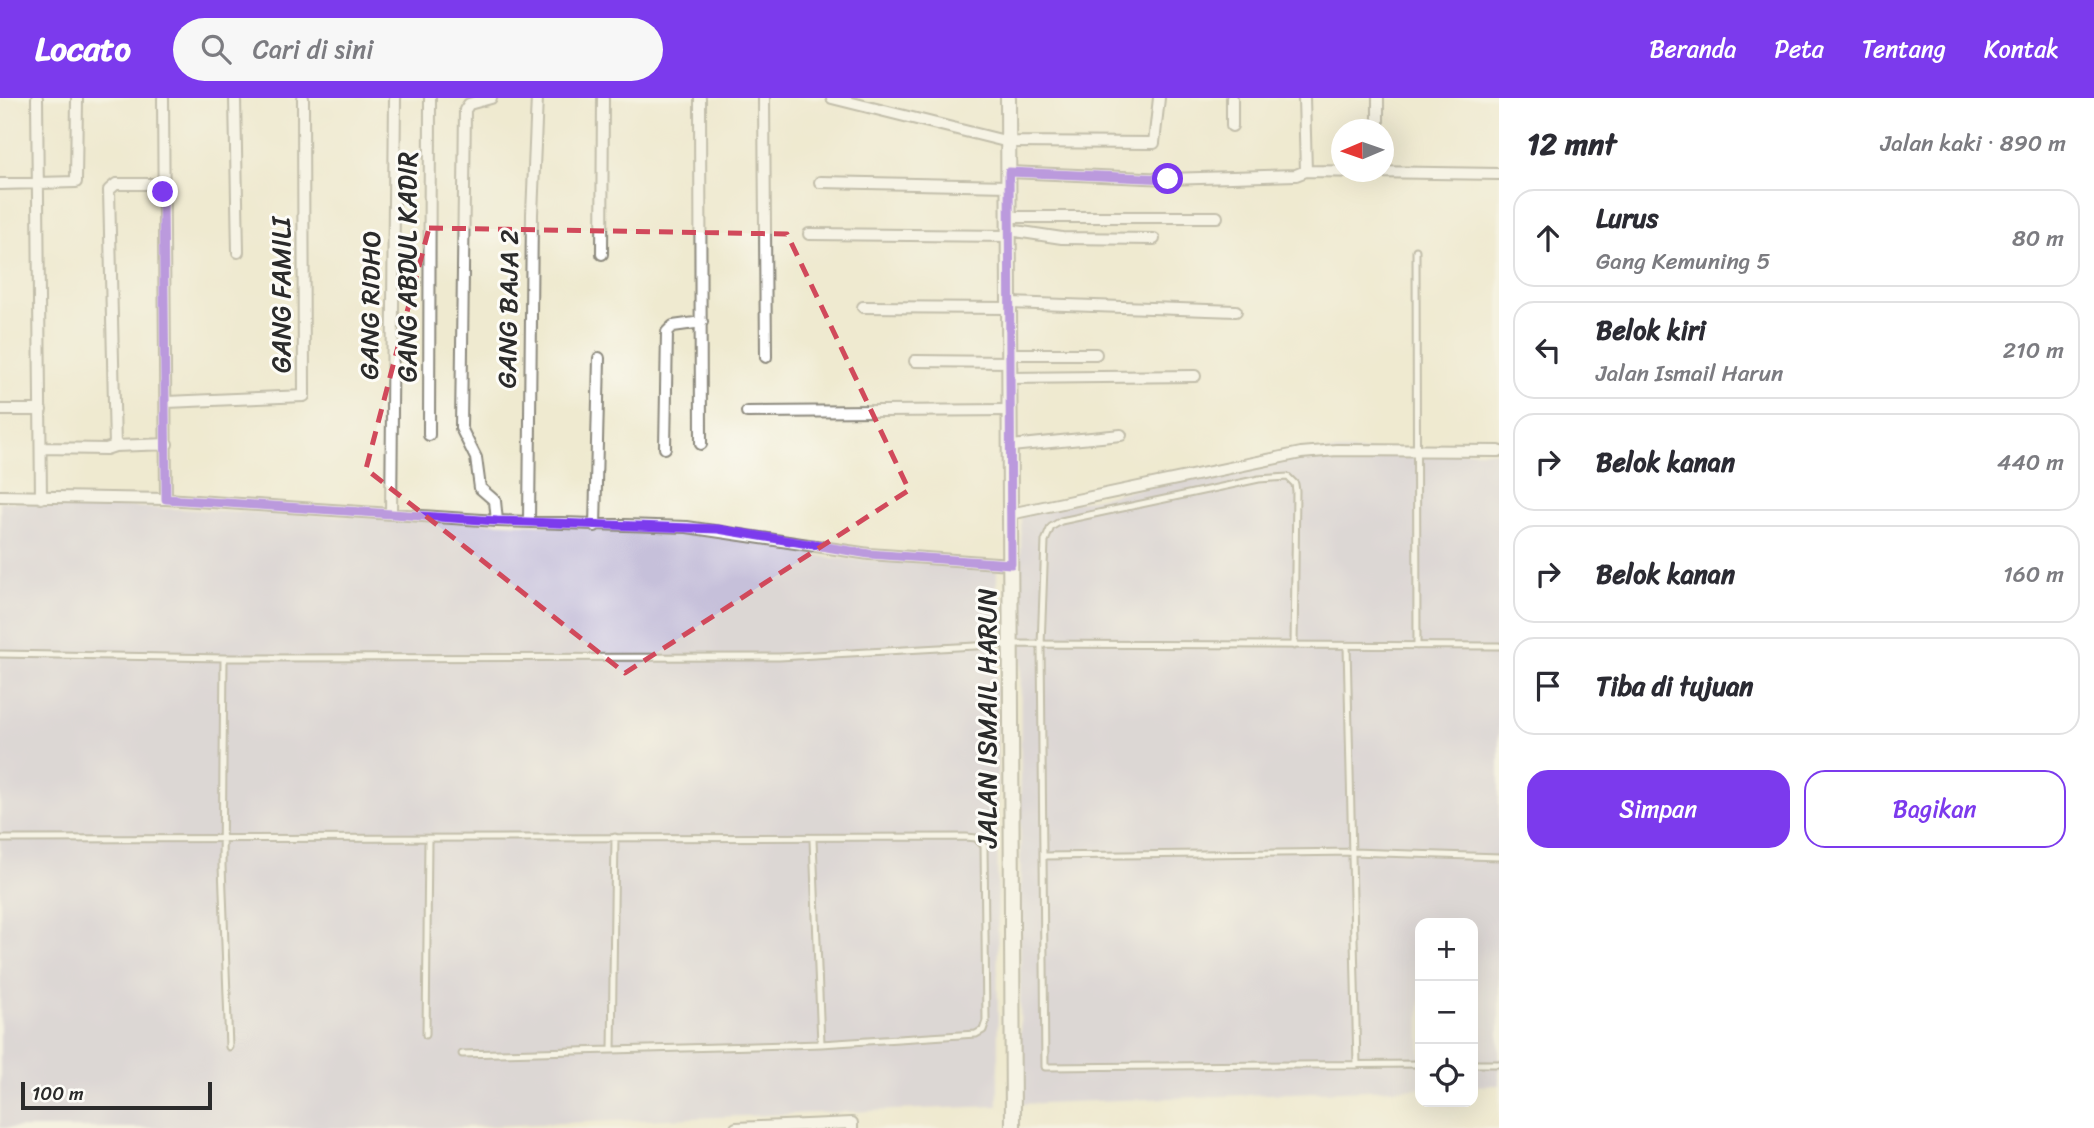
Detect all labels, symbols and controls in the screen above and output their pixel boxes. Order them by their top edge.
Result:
search box [173,18,663,81]
text: Locato [35,20,131,78]
text: Cari di sini [253,26,373,72]
text: Beranda [1649,28,1736,70]
text: Peta [1774,28,1824,70]
text: Tentang [1862,28,1946,70]
text: Kontak [1984,28,2059,70]
icon: search [197,30,235,68]
text: 12 mnt [1527,117,1616,171]
north arrow [1331,119,1394,182]
text: Jalan kaki · 890 m [1881,123,2066,164]
street label: GANG ABDUL KADIR [384,152,430,382]
route start [1152,163,1183,194]
route end [147,176,178,207]
text: Lurus [1596,195,1659,241]
street label: GANG FAMILI [258,215,304,373]
text: 80 m [2012,218,2064,259]
icon: ahead [1529,219,1567,257]
street label: GANG BAJA 2 [484,229,532,389]
street label: GANG RIDHO [346,230,394,380]
text: Gang Kemuning 5 [1596,241,1770,282]
text: Belok kiri [1596,307,1706,353]
text: 210 m [2003,330,2064,371]
icon: left [1529,331,1567,369]
text: Jalan Ismail Harun [1596,353,1783,394]
text: Belok kanan [1596,439,1735,485]
text: 440 m [1997,442,2064,483]
icon: right [1529,443,1567,481]
text: Belok kanan [1596,551,1735,597]
text: 160 m [2003,554,2064,595]
icon: right [1529,555,1567,593]
street label: JALAN ISMAIL HARUN [964,588,1010,849]
text: Tiba di tujuan [1596,663,1753,709]
icon: arrive [1529,667,1567,705]
button: Simpan [1527,770,1790,848]
button: Bagikan [1804,770,2066,848]
map controls [1415,918,1478,1107]
button: + [1415,918,1478,981]
button: − [1415,981,1478,1044]
button: locate [1415,1044,1478,1107]
text: 100 m [32,1077,84,1110]
scale bar [21,1079,212,1111]

